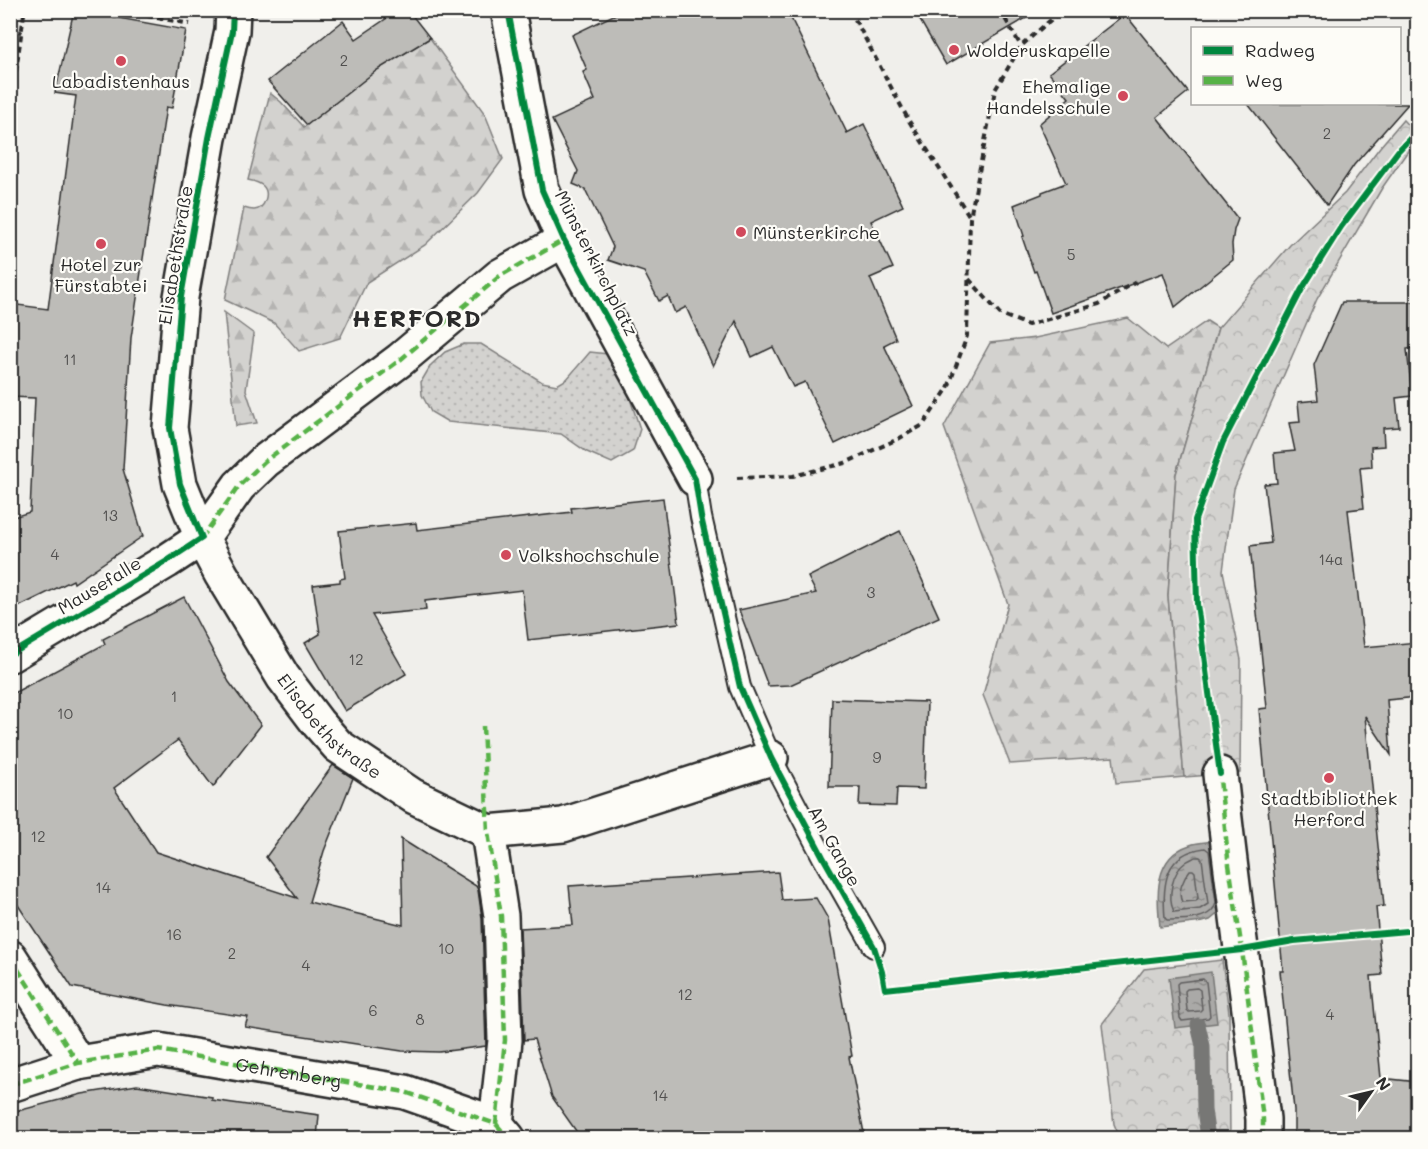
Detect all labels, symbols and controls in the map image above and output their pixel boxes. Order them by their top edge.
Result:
legend [1191,27,1401,105]
place label: Wolderuskapelle [966,38,1110,62]
text: Radweg [1245,38,1315,62]
marker: Wolderuskapelle [947,43,961,57]
house number: 2 [340,50,348,70]
marker: Labadistenhaus [114,54,128,68]
text: Weg [1245,68,1282,92]
place label: Labadistenhaus [52,69,190,93]
place label: Ehemalige Handelsschule [986,74,1111,119]
marker: Ehemalige Handelsschule [1116,89,1130,103]
house number: 2 [1323,123,1331,143]
street label: Elisabethstraße [152,184,198,326]
street label: Münsterkirchplatz [550,186,644,340]
place label: Münsterkirche [753,220,880,244]
marker: Münsterkirche [734,225,748,239]
marker: Hotel zur Fürstabtei [94,237,108,251]
house number: 5 [1067,244,1075,264]
place label: Hotel zur Fürstabtei [55,252,147,297]
district label: HERFORD [352,302,482,333]
house number: 11 [63,349,77,369]
house number: 13 [102,505,118,525]
place label: Volkshochschule [518,543,660,567]
house number: 4 [51,544,60,564]
marker: Volkshochschule [499,548,513,562]
house number: 14a [1319,549,1343,569]
street label: Mausefalle [53,551,145,619]
house number: 3 [867,582,876,602]
house number: 12 [348,649,364,669]
street label: Elisabethstraße [272,668,387,784]
house number: 1 [171,686,177,706]
house number: 10 [57,703,73,723]
house number: 9 [873,747,882,767]
marker: Stadtbibliothek Herford [1322,771,1336,785]
place label: Stadtbibliothek Herford [1261,786,1397,831]
street label: Am Gange [803,801,867,891]
house number: 12 [30,826,46,846]
house number: 14 [95,877,111,897]
house number: 16 [166,924,182,944]
house number: 10 [438,938,454,958]
house number: 2 [228,943,236,963]
house number: 4 [302,955,311,975]
house number: 12 [677,984,693,1004]
house number: 6 [368,1000,378,1020]
house number: 4 [1326,1004,1335,1024]
house number: 8 [415,1009,425,1029]
street label: Gehrenberg [234,1051,343,1093]
north arrow [1341,1062,1401,1122]
text: N [1372,1072,1396,1094]
house number: 14 [652,1085,668,1105]

